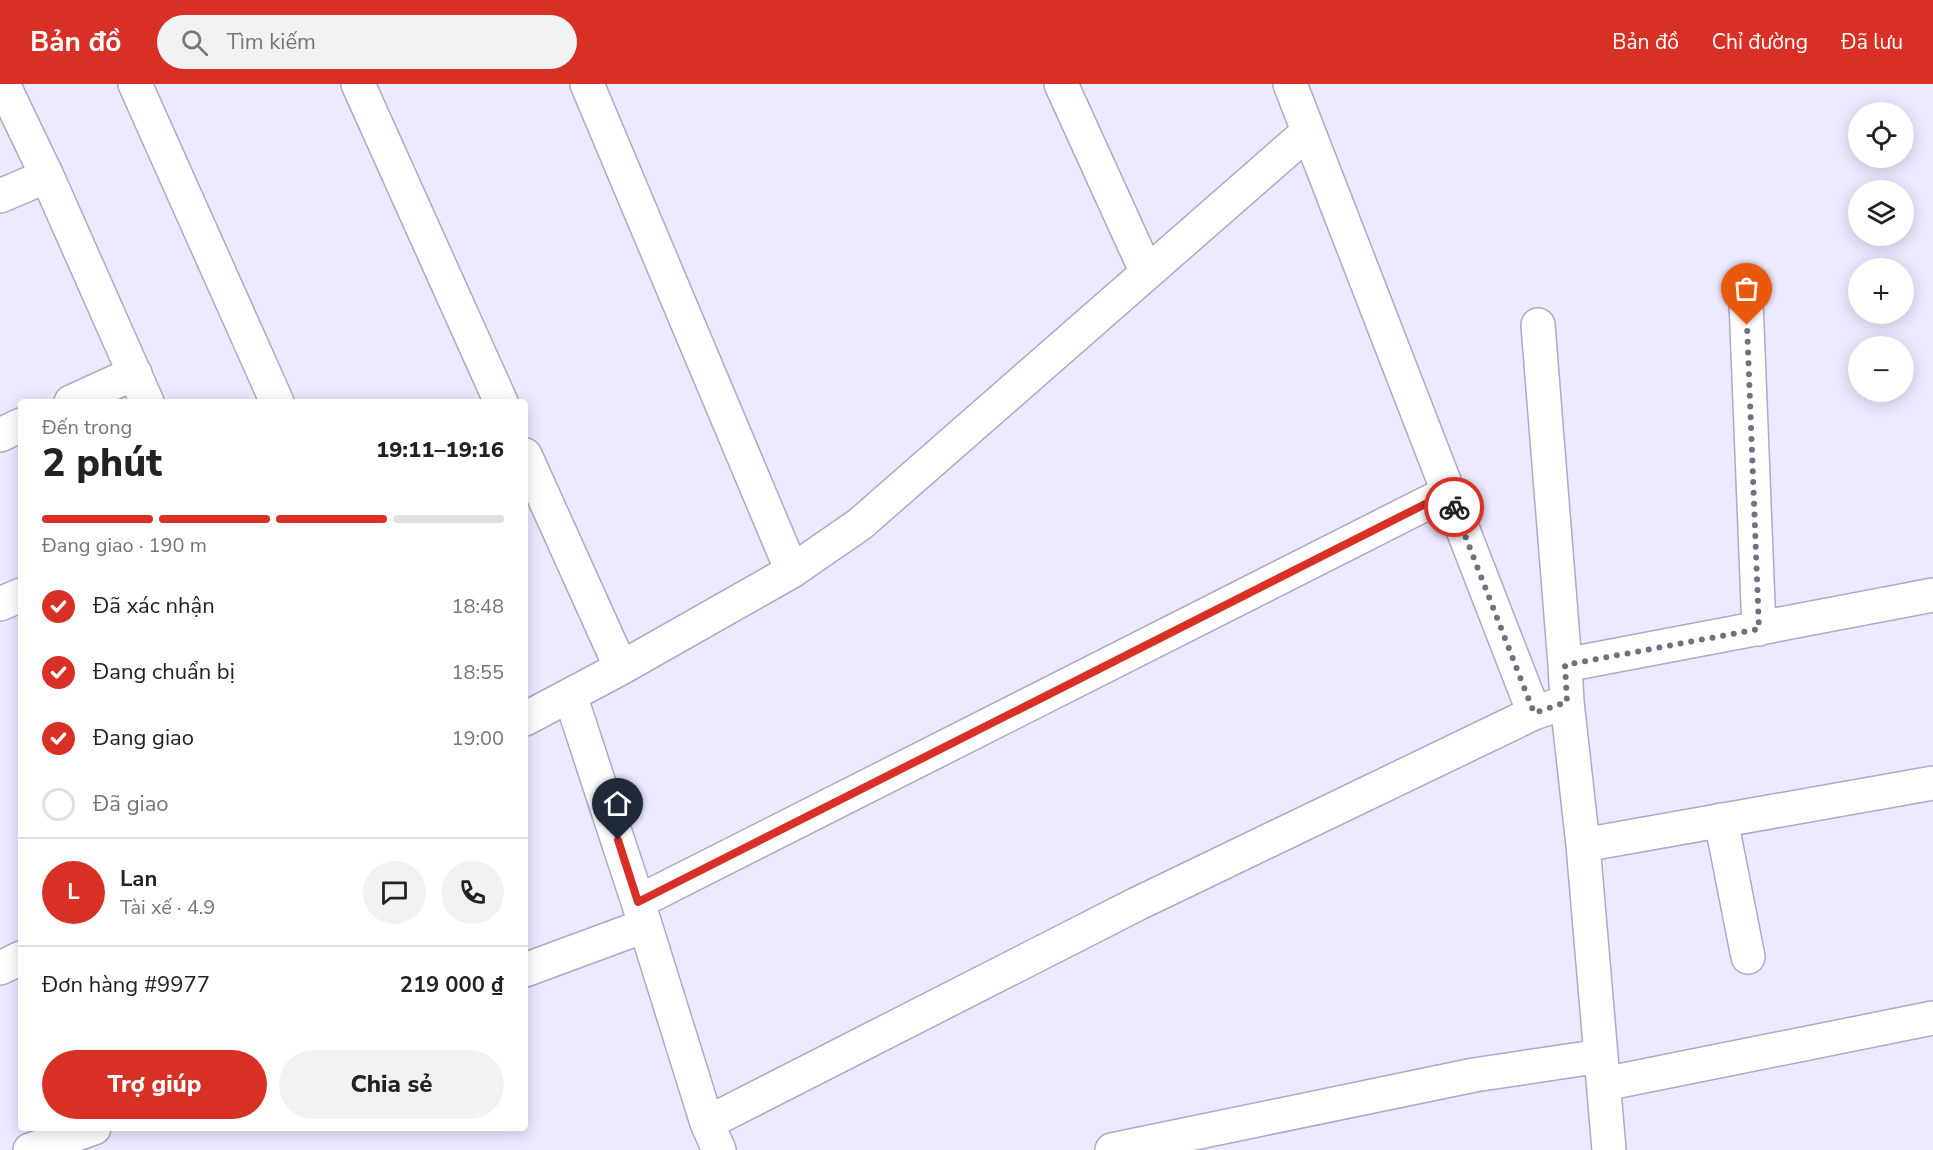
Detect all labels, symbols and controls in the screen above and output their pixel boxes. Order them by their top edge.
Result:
search box [157,15,577,69]
text: Bản đồ [30,23,121,61]
icon: search [178,26,211,59]
text: Tìm kiếm [226,27,316,57]
text: Bản đồ [1612,28,1679,56]
text: Chỉ đường [1712,28,1808,56]
text: Đã lưu [1841,28,1903,56]
map controls [1848,102,1914,402]
button: locate [1848,102,1914,168]
button: layers [1848,180,1914,246]
button: + [1848,258,1914,324]
pin [1721,263,1772,325]
icon: bag [1730,272,1763,305]
button: − [1848,336,1914,402]
text: Đến trong [42,414,132,441]
text: 19:11–19:16 [376,435,504,465]
text: 2 phút [42,437,162,490]
courier [1424,477,1484,537]
icon: bike [1438,491,1471,524]
text: Đang giao · 190 m [42,532,207,559]
icon: check [42,590,75,623]
text: Đã xác nhận [93,591,215,621]
text: 18:48 [451,593,504,620]
icon: check [42,656,75,689]
text: Đang chuẩn bị [93,657,235,687]
text: 18:55 [451,659,504,686]
icon: check [42,722,75,755]
text: Đang giao [93,723,194,753]
text: 19:00 [451,725,504,752]
pin [592,778,643,840]
icon: home [601,787,634,820]
text: Đã giao [93,789,169,819]
button: chat [363,861,426,924]
button: phone [441,861,504,924]
text: Lan [120,864,157,894]
text: L [67,877,80,907]
text: Tài xế · 4.9 [120,894,215,921]
text: Đơn hàng #9977 [42,970,210,1000]
text: 219 000 ₫ [400,970,504,1000]
button: Trợ giúp [42,1050,267,1119]
button: Chia sẻ [279,1050,504,1119]

